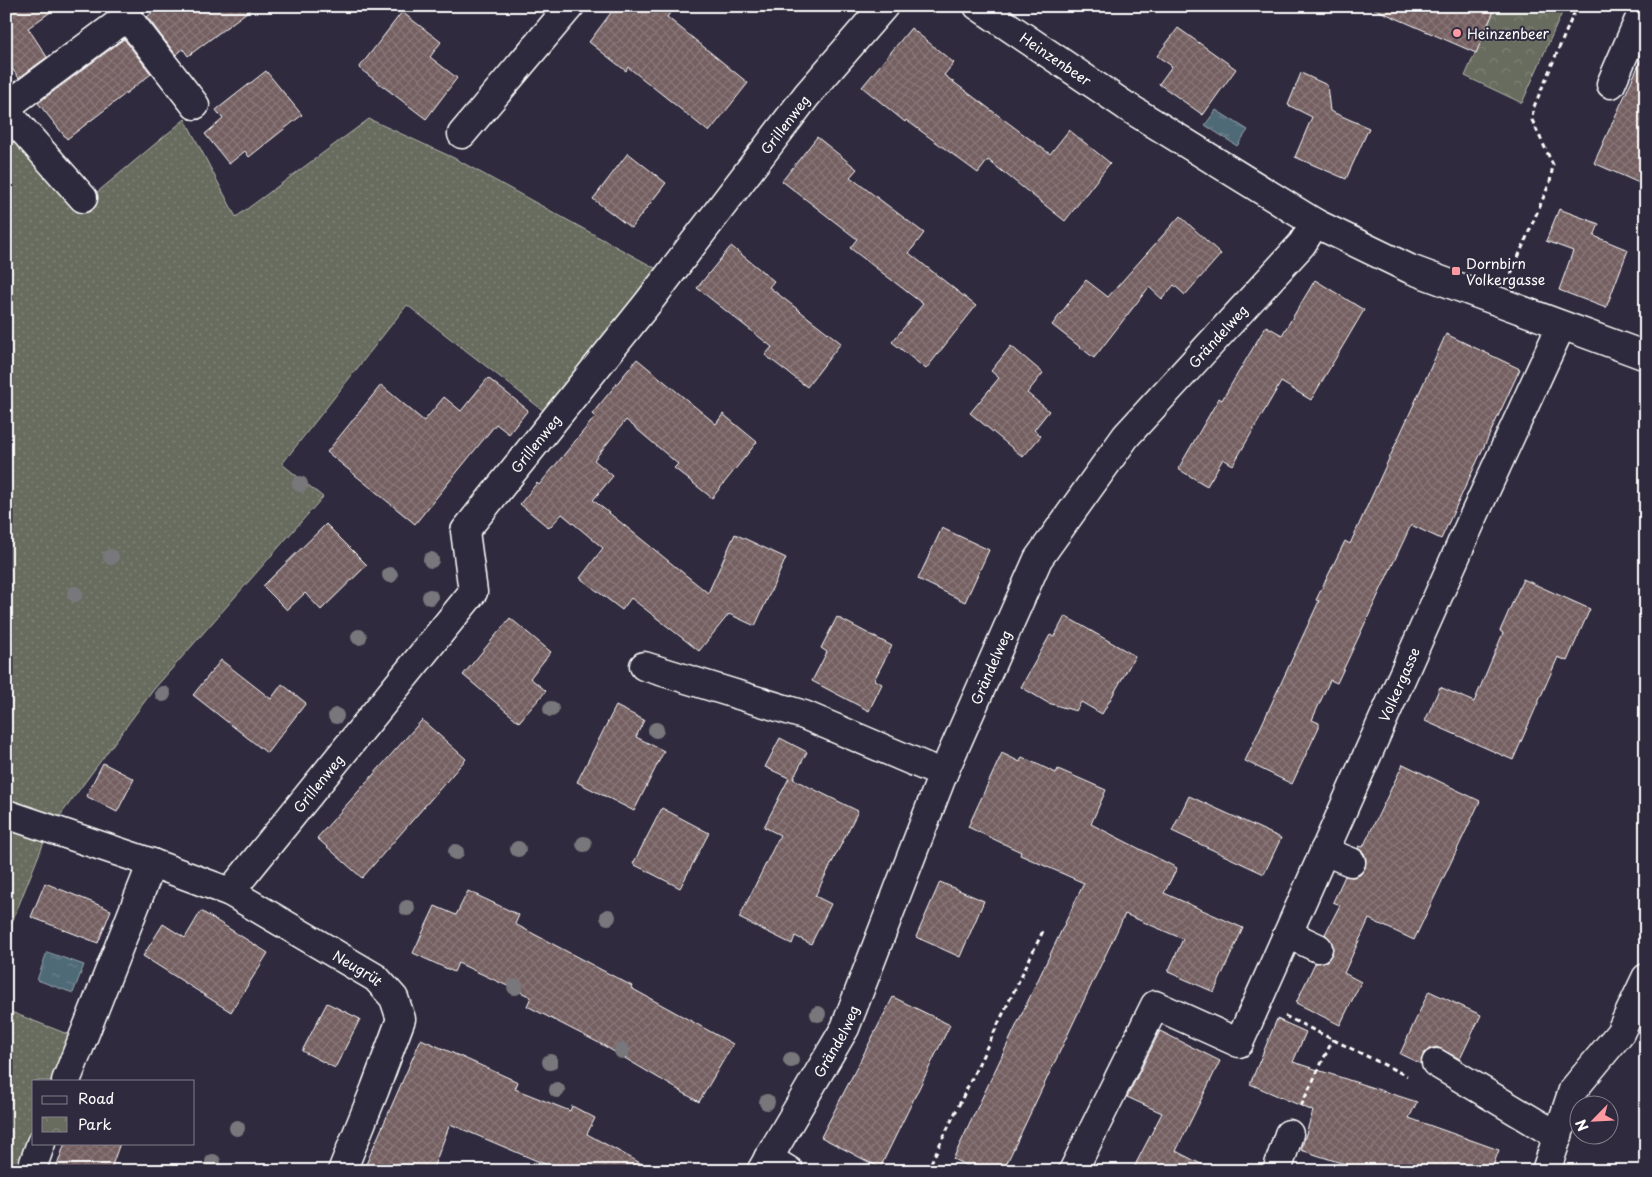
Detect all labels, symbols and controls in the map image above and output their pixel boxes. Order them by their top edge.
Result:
place label: Heinzenbeer [1467,23,1550,44]
street label: Heinzenbeer [1016,27,1096,91]
marker: Heinzenbeer [1451,27,1463,39]
street label: Grillenweg [755,90,814,159]
place label: Dornbirn Volkergasse [1466,253,1545,290]
marker: Dornbirn Volkergasse [1450,265,1462,277]
street label: Grändelweg [1183,300,1252,372]
street label: Grillenweg [505,409,566,477]
street label: Grändelweg [965,626,1016,708]
street label: Volkergasse [1373,644,1424,725]
street label: Grillenweg [288,749,348,817]
street label: Neugrüt [329,944,389,990]
street label: Grändelweg [808,1002,863,1081]
legend [32,1080,195,1144]
text: Road [78,1086,114,1109]
north arrow [1570,1094,1620,1144]
text: Park [78,1112,112,1135]
text: N [1570,1116,1594,1135]

